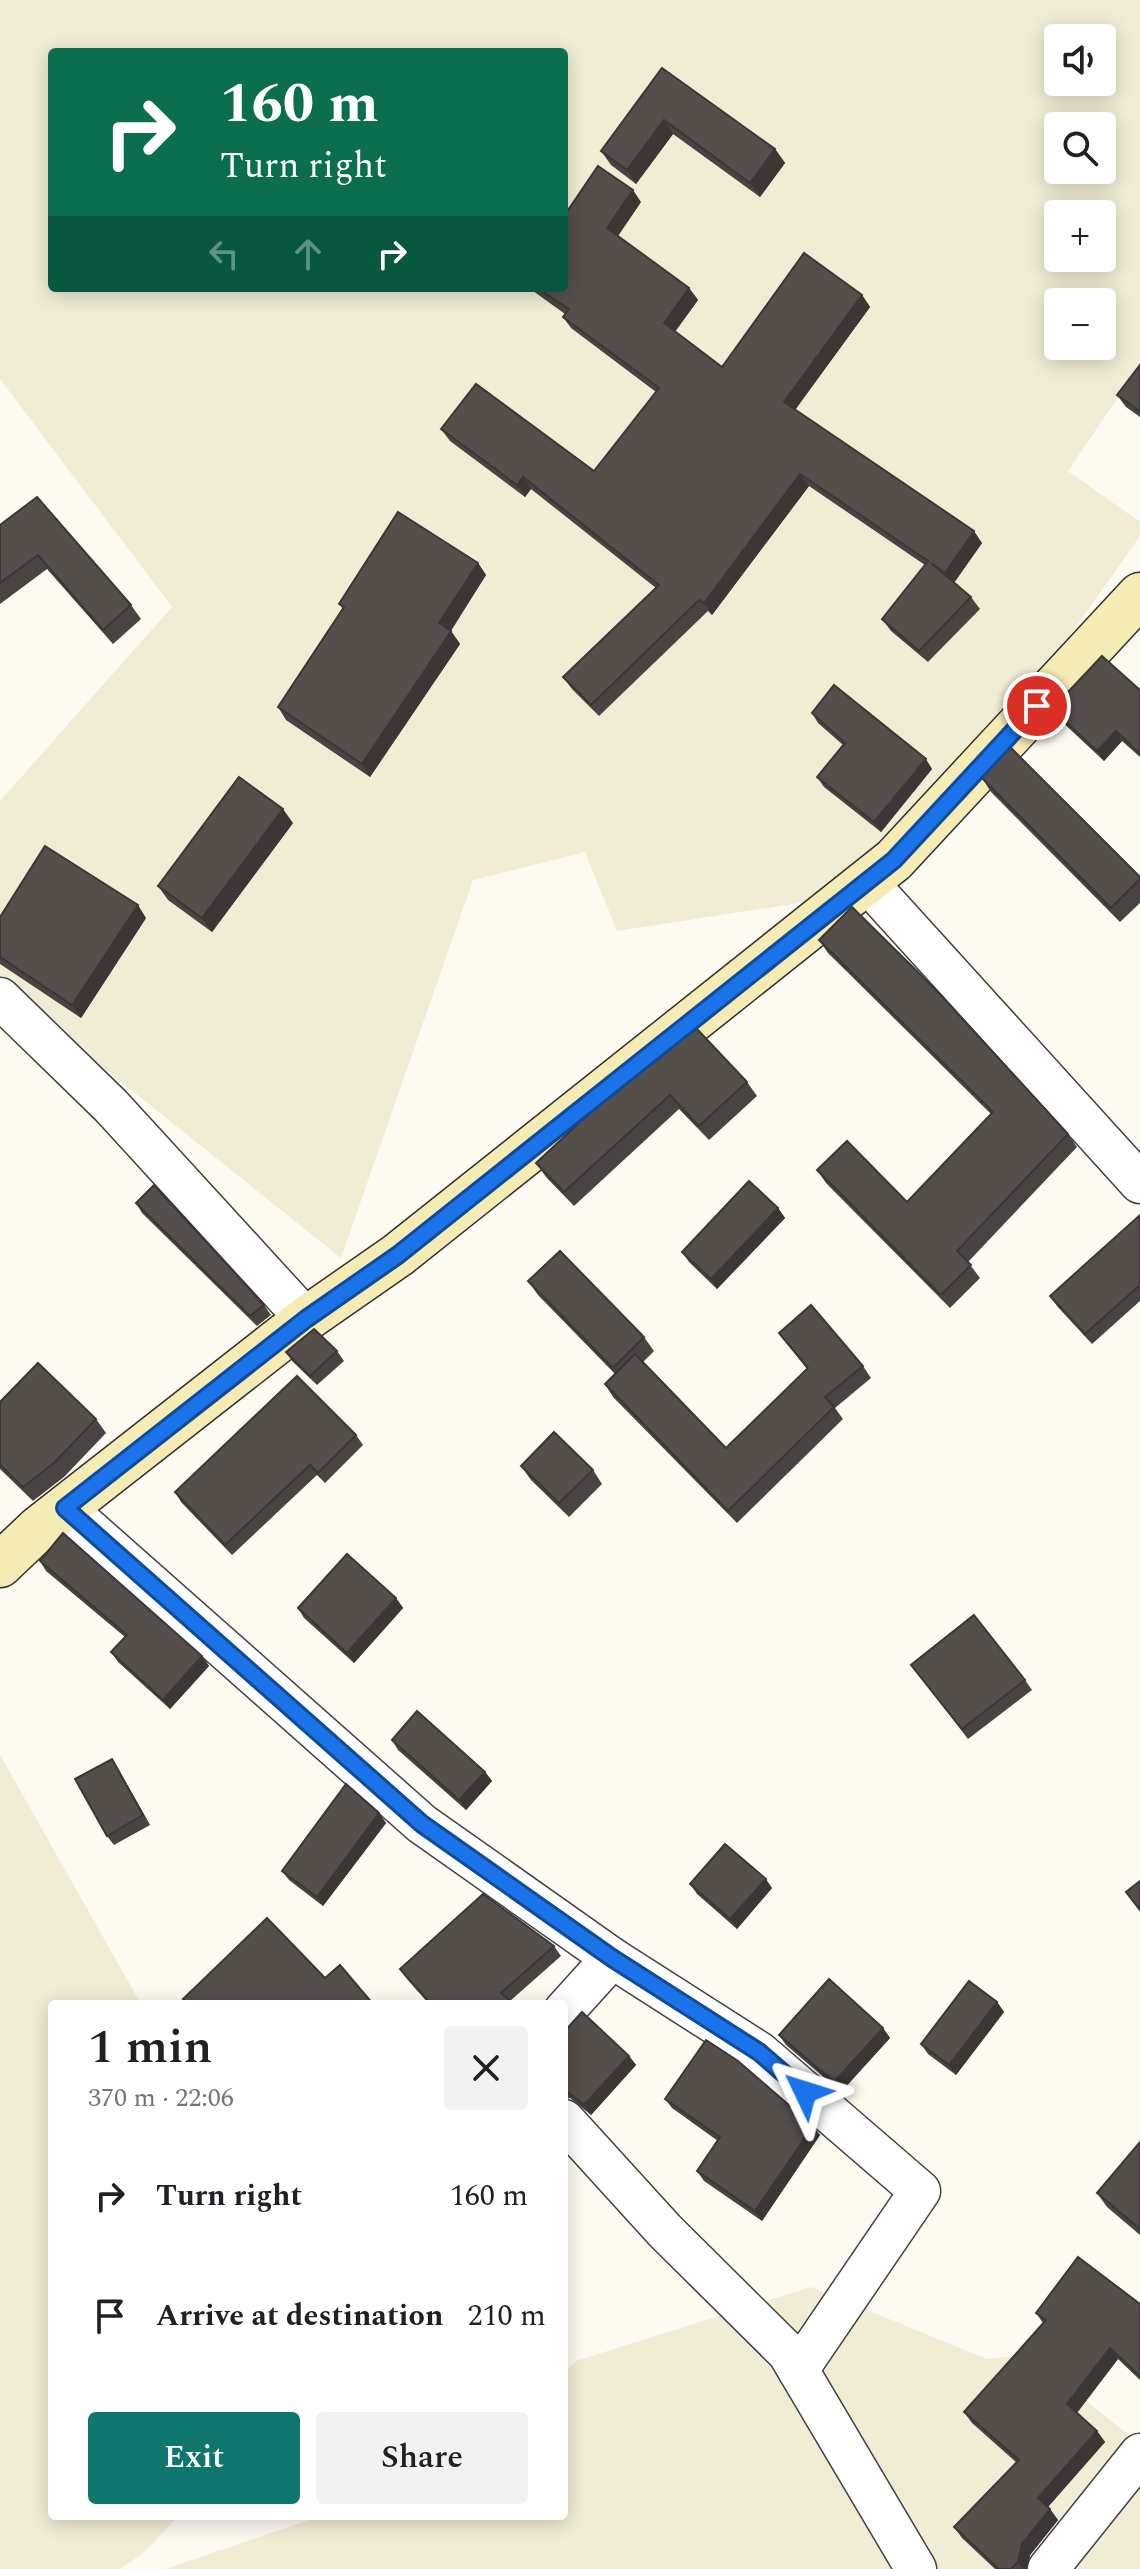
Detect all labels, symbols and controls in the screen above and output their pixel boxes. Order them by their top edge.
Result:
map controls [1044,24,1116,360]
button: sound [1044,24,1116,96]
text: 160 m [220,62,379,147]
icon: right [88,80,192,184]
button: search [1044,112,1116,184]
text: Turn right [220,139,387,194]
button: + [1044,200,1116,272]
icon: left [202,232,246,276]
icon: ahead [286,232,330,276]
icon: right [370,232,414,276]
button: − [1044,288,1116,360]
pin [1003,672,1071,740]
icon: arrive [1015,684,1059,728]
text: 1 min [88,2011,213,2084]
button: close [444,2026,528,2110]
position arrow [763,2050,847,2134]
text: 370 m · 22:06 [88,2078,234,2118]
text: Turn right [156,2173,302,2219]
text: 160 m [450,2173,528,2219]
icon: right [88,2174,132,2218]
text: Arrive at destination [156,2293,443,2339]
text: 210 m [467,2293,546,2339]
icon: arrive [88,2294,132,2338]
button: Exit [88,2412,300,2504]
button: Share [316,2412,528,2504]

